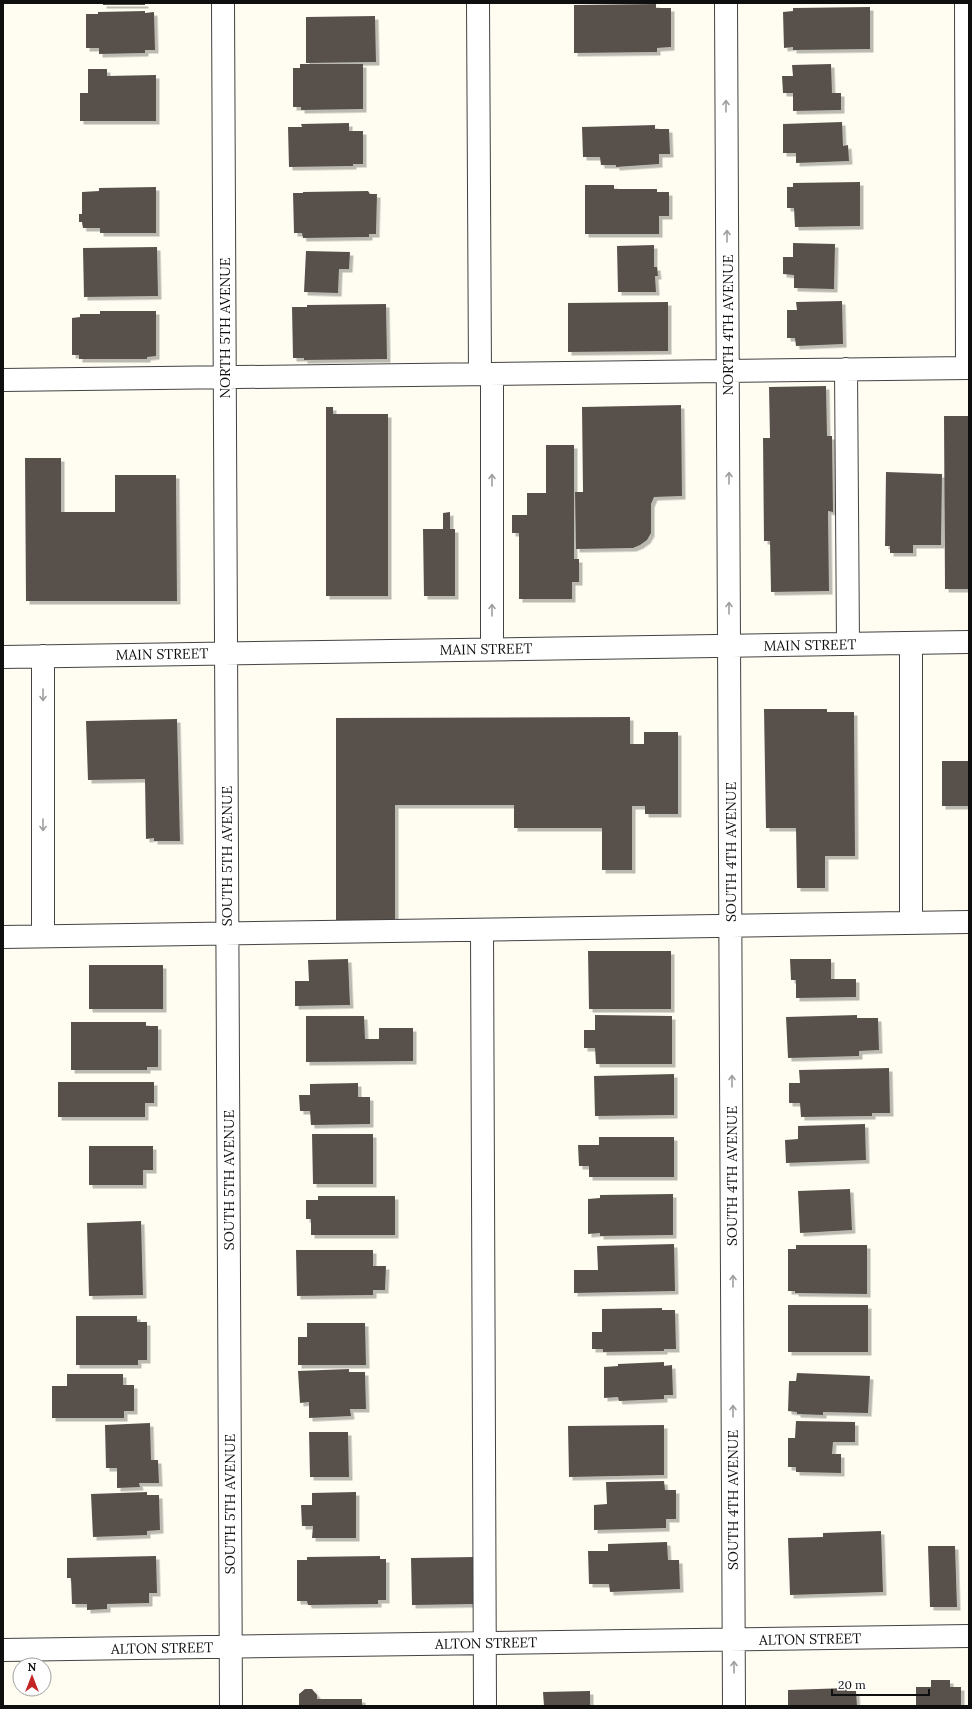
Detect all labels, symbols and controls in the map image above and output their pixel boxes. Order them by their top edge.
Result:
one-way arrow [722,100,730,113]
one-way arrow [723,230,731,243]
street label: NORTH 4TH AVENUE [719,254,737,396]
street label: NORTH 5TH AVENUE [216,257,234,399]
one-way arrow [725,472,733,485]
one-way arrow [488,474,496,487]
one-way arrow [726,602,733,615]
one-way arrow [488,604,496,617]
street label: MAIN STREET [763,635,857,655]
street label: MAIN STREET [439,639,533,659]
street label: MAIN STREET [115,644,209,664]
one-way arrow [39,688,47,701]
street label: SOUTH 4TH AVENUE [722,782,740,922]
street label: SOUTH 5TH AVENUE [218,786,236,926]
one-way arrow [39,818,47,831]
one-way arrow [728,1075,736,1088]
street label: SOUTH 4TH AVENUE [723,1106,741,1246]
street label: SOUTH 5TH AVENUE [220,1110,238,1250]
one-way arrow [729,1275,736,1288]
one-way arrow [729,1405,737,1418]
street label: SOUTH 4TH AVENUE [724,1430,742,1570]
street label: SOUTH 5TH AVENUE [221,1434,239,1574]
street label: ALTON STREET [758,1629,861,1649]
street label: ALTON STREET [434,1633,537,1653]
street label: ALTON STREET [110,1638,213,1658]
north arrow [12,1657,52,1697]
text: N [28,1660,37,1674]
one-way arrow [730,1661,738,1674]
scale bar [832,1671,929,1697]
text: 20 m [838,1677,866,1692]

